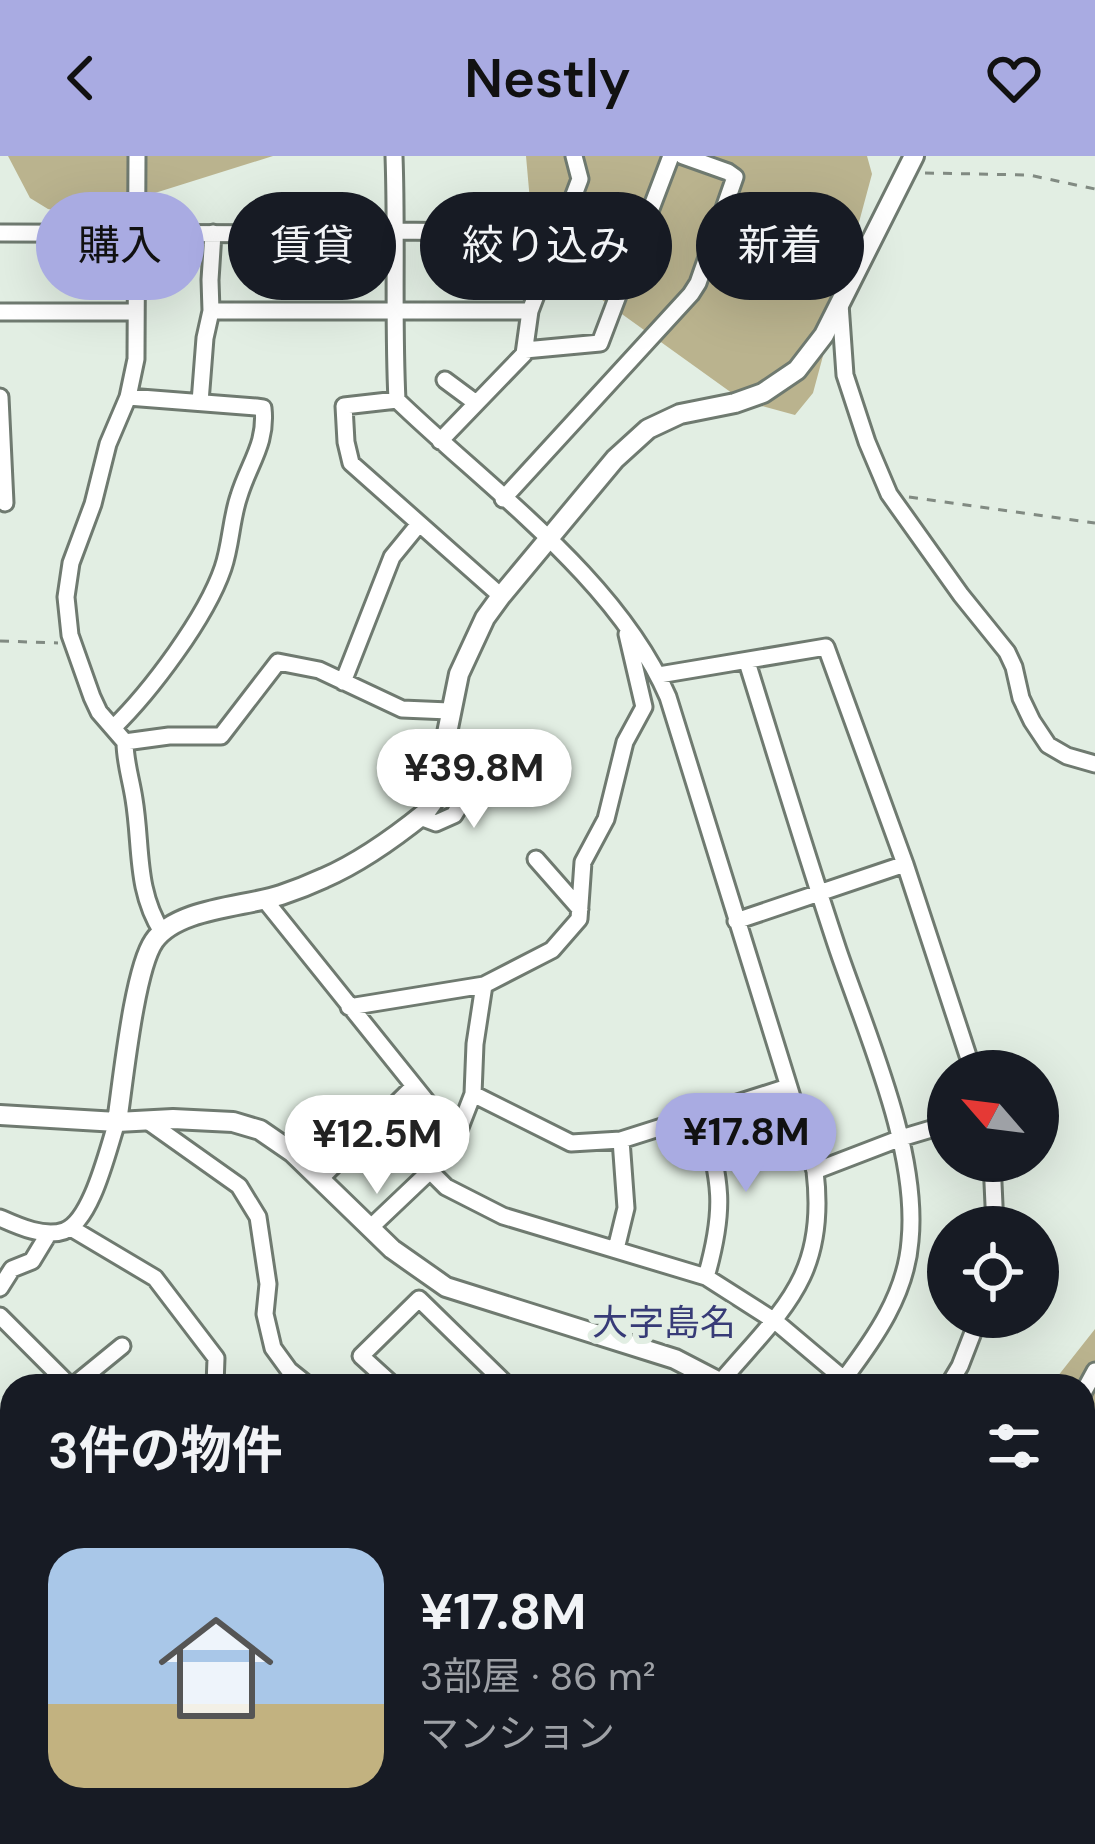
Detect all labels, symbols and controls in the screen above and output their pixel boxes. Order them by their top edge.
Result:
text: Nestly [464,43,631,114]
icon: back [48,45,114,111]
icon: heart [981,45,1047,111]
chip: 購入 [36,192,204,300]
chip: 賃貸 [228,192,396,300]
chip: 絞り込み [420,192,672,300]
chip: 新着 [696,192,864,300]
pin: ¥39.8M [376,729,572,831]
text: ¥39.8M [404,742,544,793]
north arrow [927,1050,1059,1182]
map controls [927,1050,1059,1338]
pin: ¥17.8M [648,1093,844,1195]
pin: ¥12.5M [279,1095,475,1197]
text: ¥17.8M [682,1106,810,1157]
text: ¥12.5M [312,1108,442,1159]
button: locate [927,1206,1059,1338]
district label: 大字島名 [592,1299,736,1346]
icon: filters [981,1413,1047,1479]
text: 3件の物件 [48,1417,283,1484]
text: ¥17.8M [420,1578,586,1645]
icon: home [144,1596,288,1740]
text: 3部屋 · 86 m² [420,1651,656,1702]
text: マンション [420,1708,615,1759]

